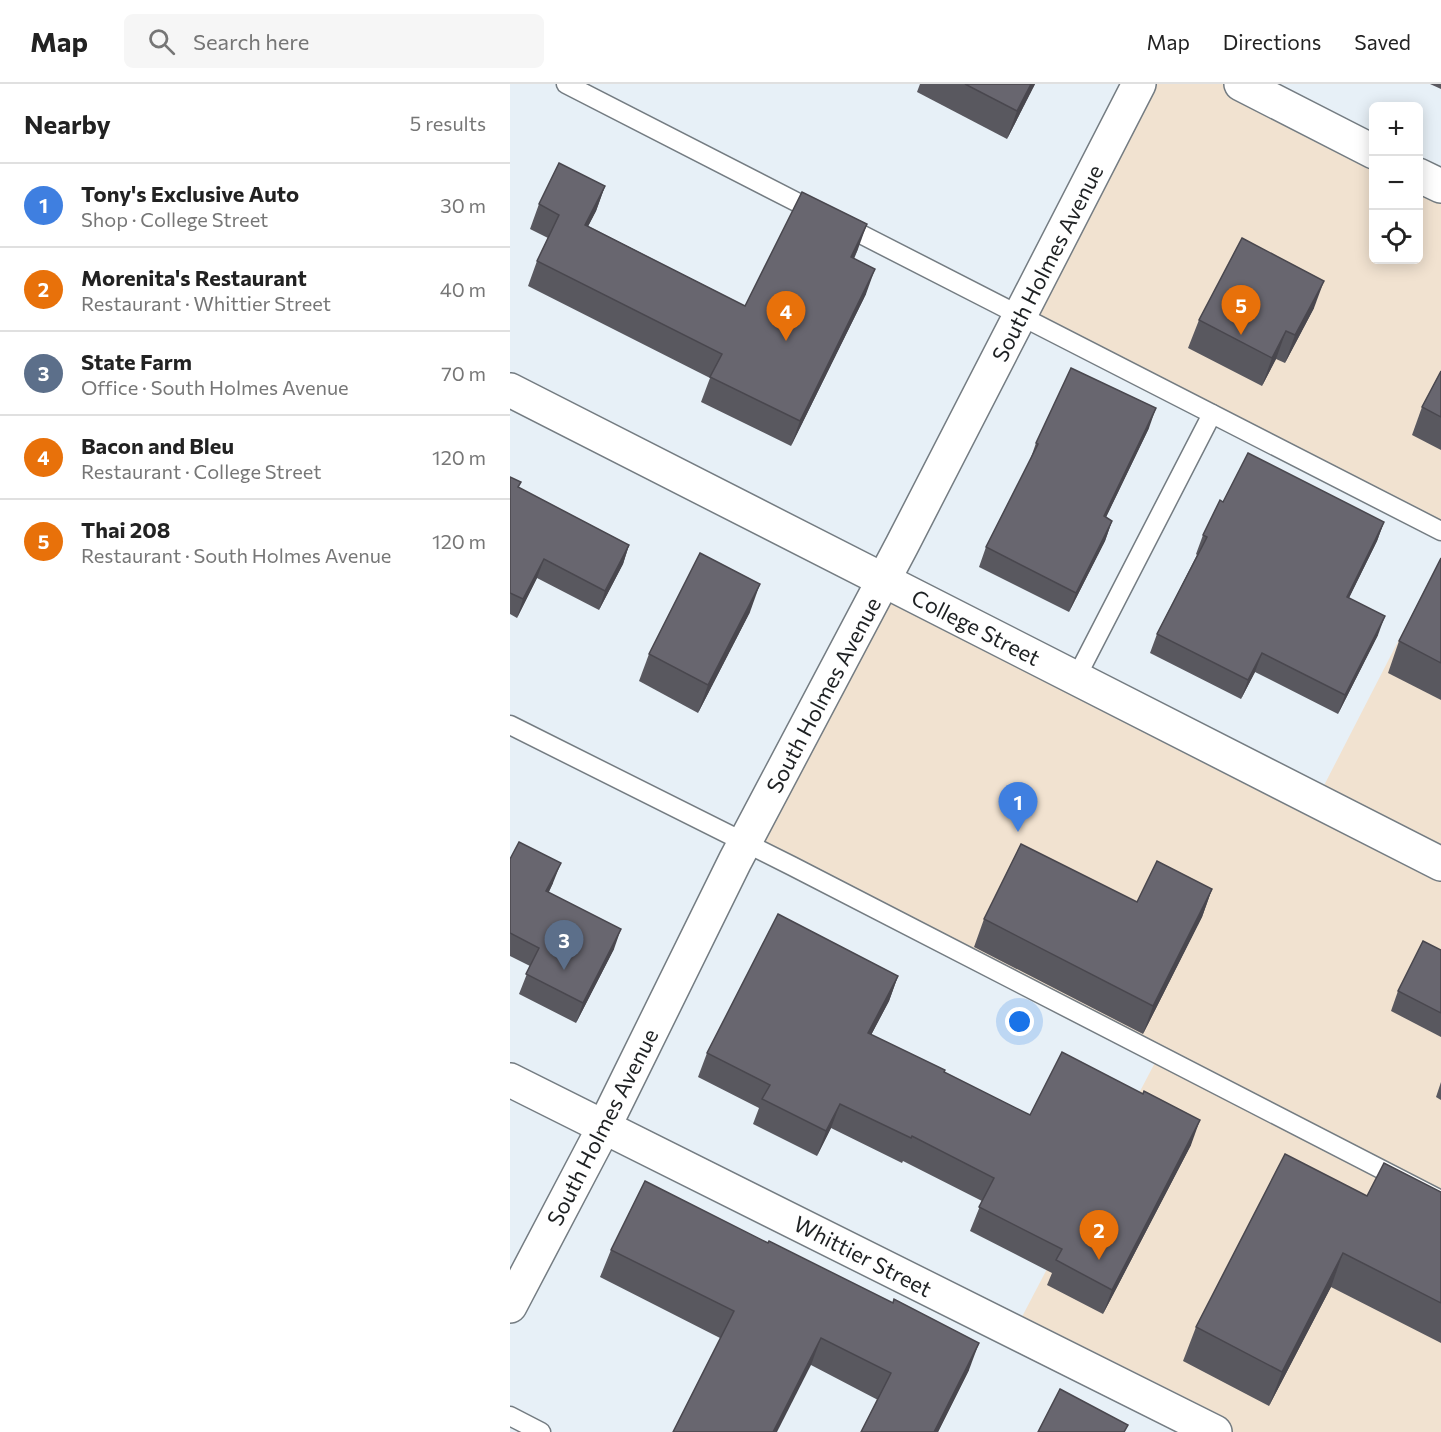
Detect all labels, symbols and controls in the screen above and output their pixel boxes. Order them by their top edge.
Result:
search box [124,14,544,68]
text: Map [30,24,88,58]
icon: search [145,25,178,58]
text: Search here [193,28,309,55]
text: Map [1147,29,1190,54]
text: Directions [1223,29,1321,54]
text: Saved [1354,29,1411,54]
map controls [1369,102,1423,264]
button: + [1369,102,1423,156]
text: Nearby [24,108,111,139]
text: 5 results [410,111,486,135]
button: − [1369,156,1423,210]
street label: South Holmes Avenue [986,160,1108,366]
text: Tony's Exclusive Auto [81,180,299,207]
text: 1 [39,193,48,217]
text: 30 m [440,193,486,217]
text: Shop · College Street [81,207,268,231]
button: locate [1369,210,1423,264]
text: Morenita's Restaurant [81,264,307,291]
text: 2 [38,277,49,301]
text: 40 m [440,277,486,301]
pin: 5 [1222,286,1260,335]
text: Restaurant · Whittier Street [81,291,331,315]
pin: 4 [766,292,806,341]
text: State Farm [81,348,192,375]
text: 3 [38,361,49,385]
text: 70 m [441,361,486,385]
text: Office · South Holmes Avenue [81,375,349,399]
text: Bacon and Bleu [81,432,234,459]
text: 4 [37,445,50,469]
text: 120 m [432,445,486,469]
text: Restaurant · College Street [81,459,321,483]
text: Thai 208 [81,516,170,543]
text: 5 [38,529,49,553]
text: 120 m [432,529,486,553]
text: Restaurant · South Holmes Avenue [81,543,391,567]
street label: College Street [907,583,1045,671]
street label: South Holmes Avenue [760,593,886,797]
pin: 1 [998,782,1038,832]
pin: 3 [544,920,584,970]
your location [1005,1007,1034,1036]
street label: South Holmes Avenue [541,1024,663,1230]
street label: Whittier Street [790,1210,936,1302]
pin: 2 [1080,1210,1118,1260]

